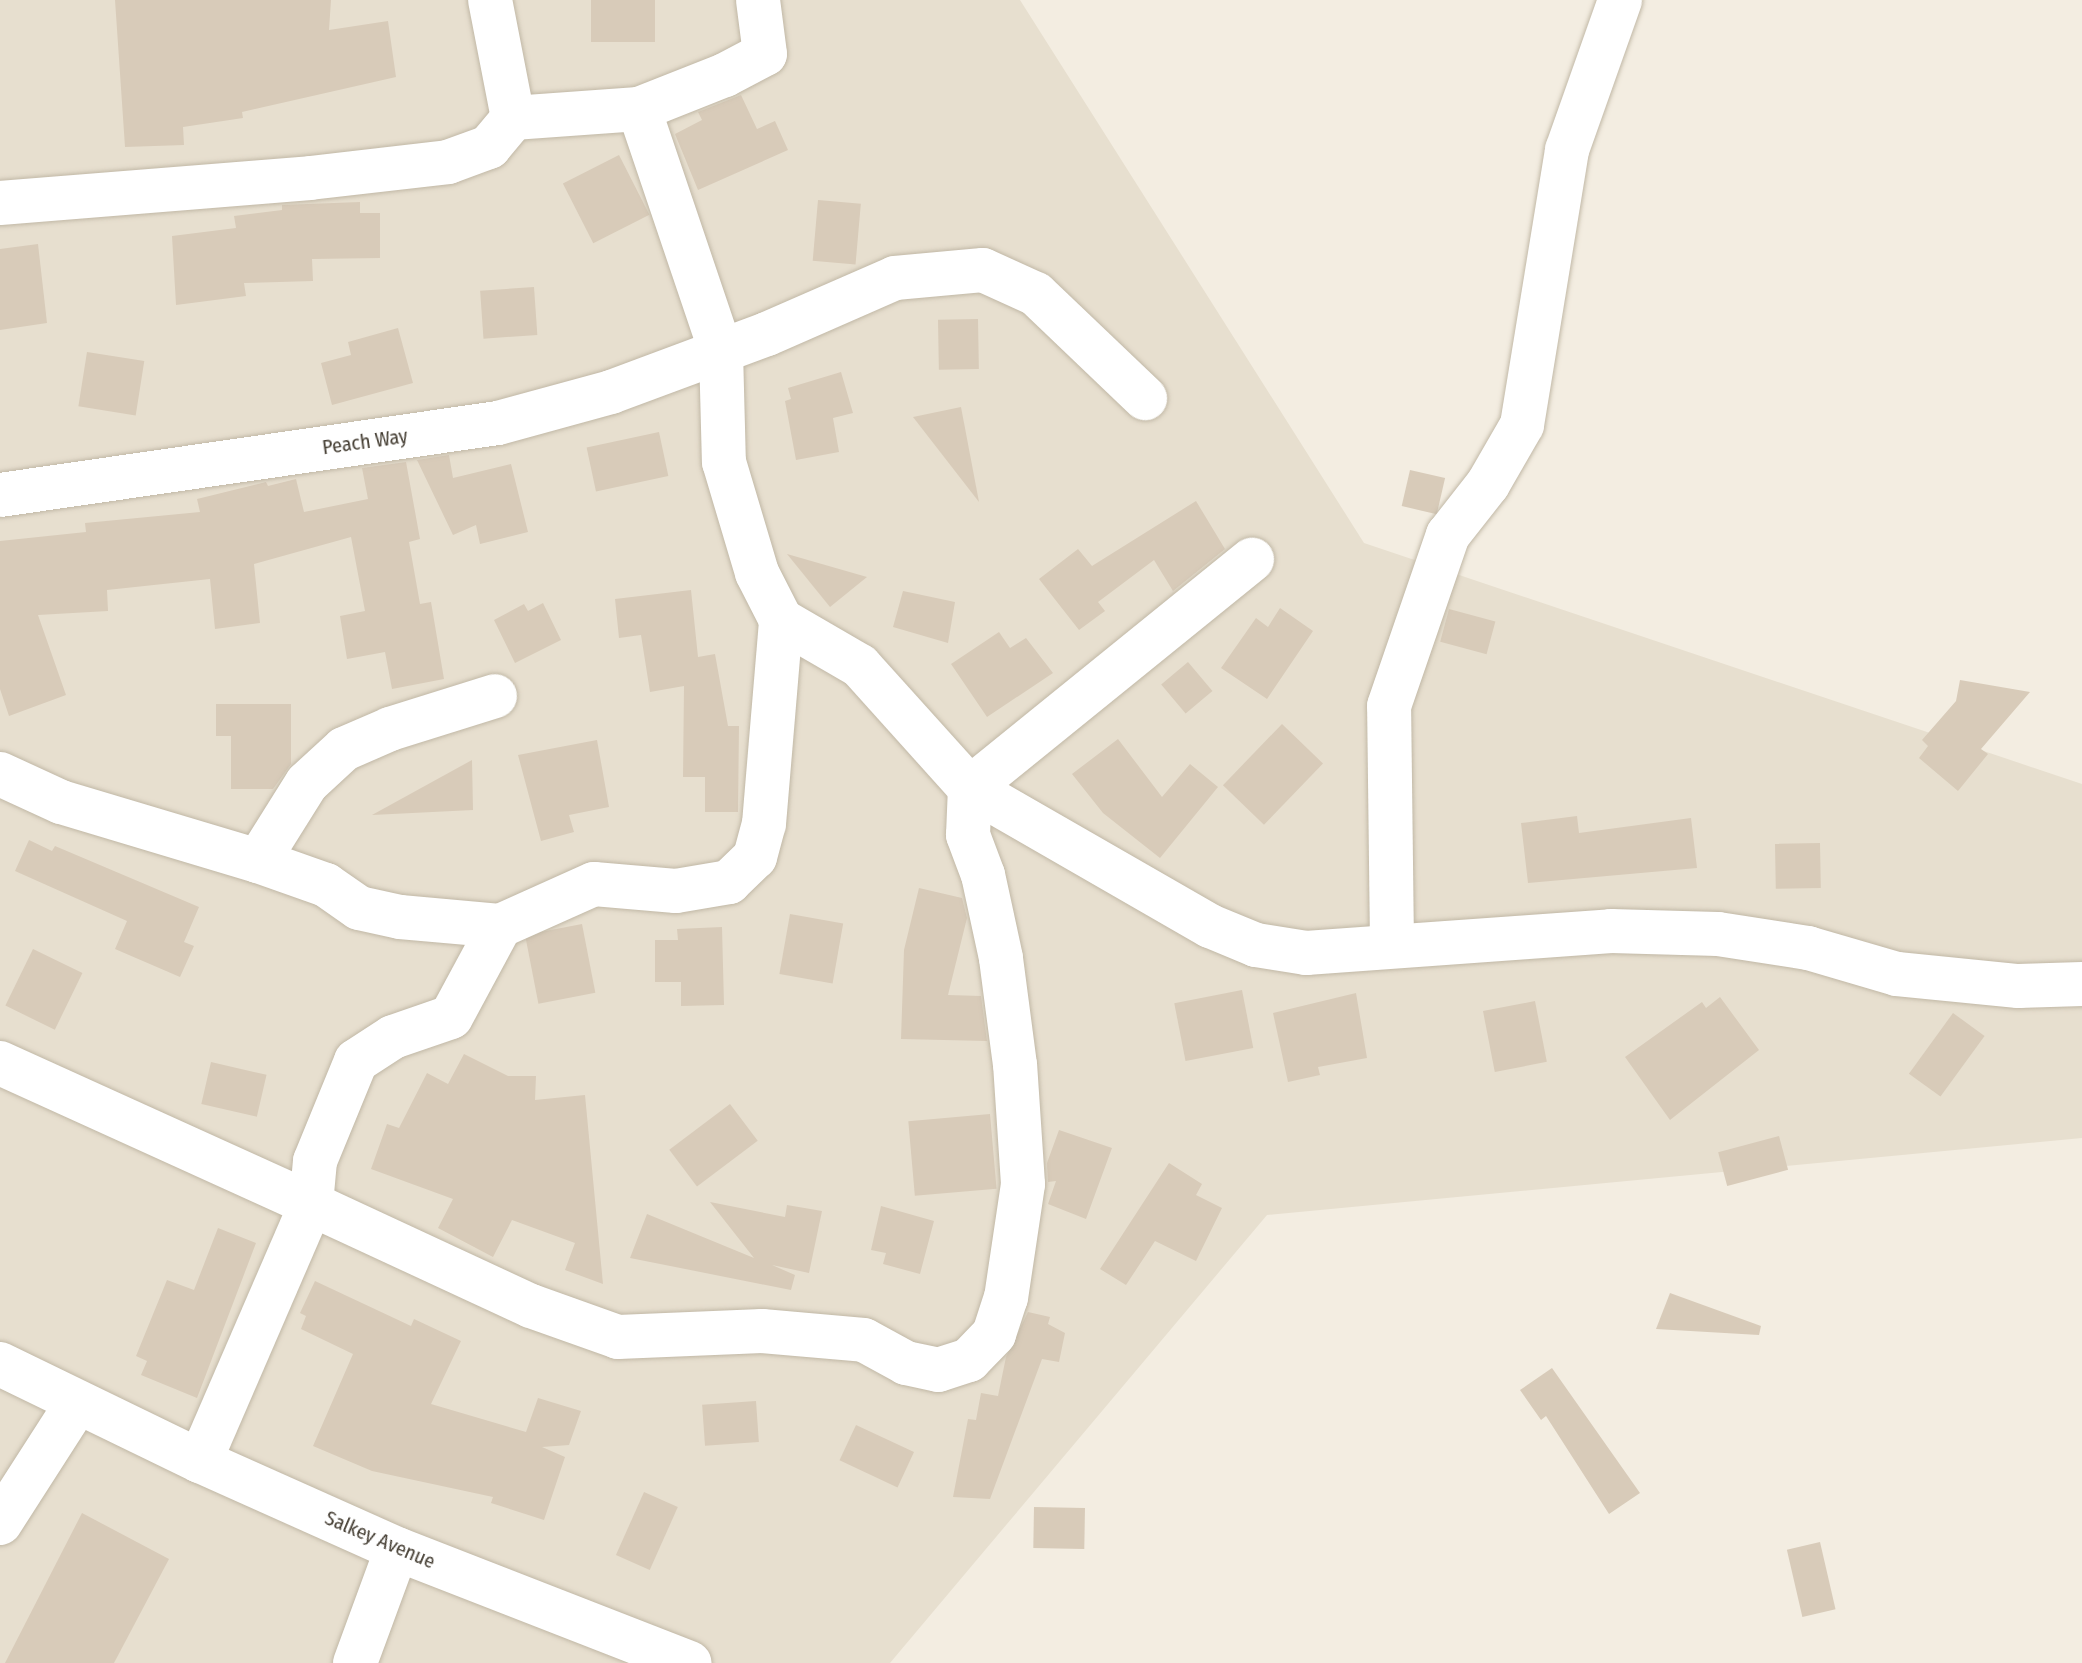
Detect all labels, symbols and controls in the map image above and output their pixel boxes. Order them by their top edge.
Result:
street label: Peach Way [321,424,409,460]
street label: Salkey Avenue [321,1506,439,1574]

